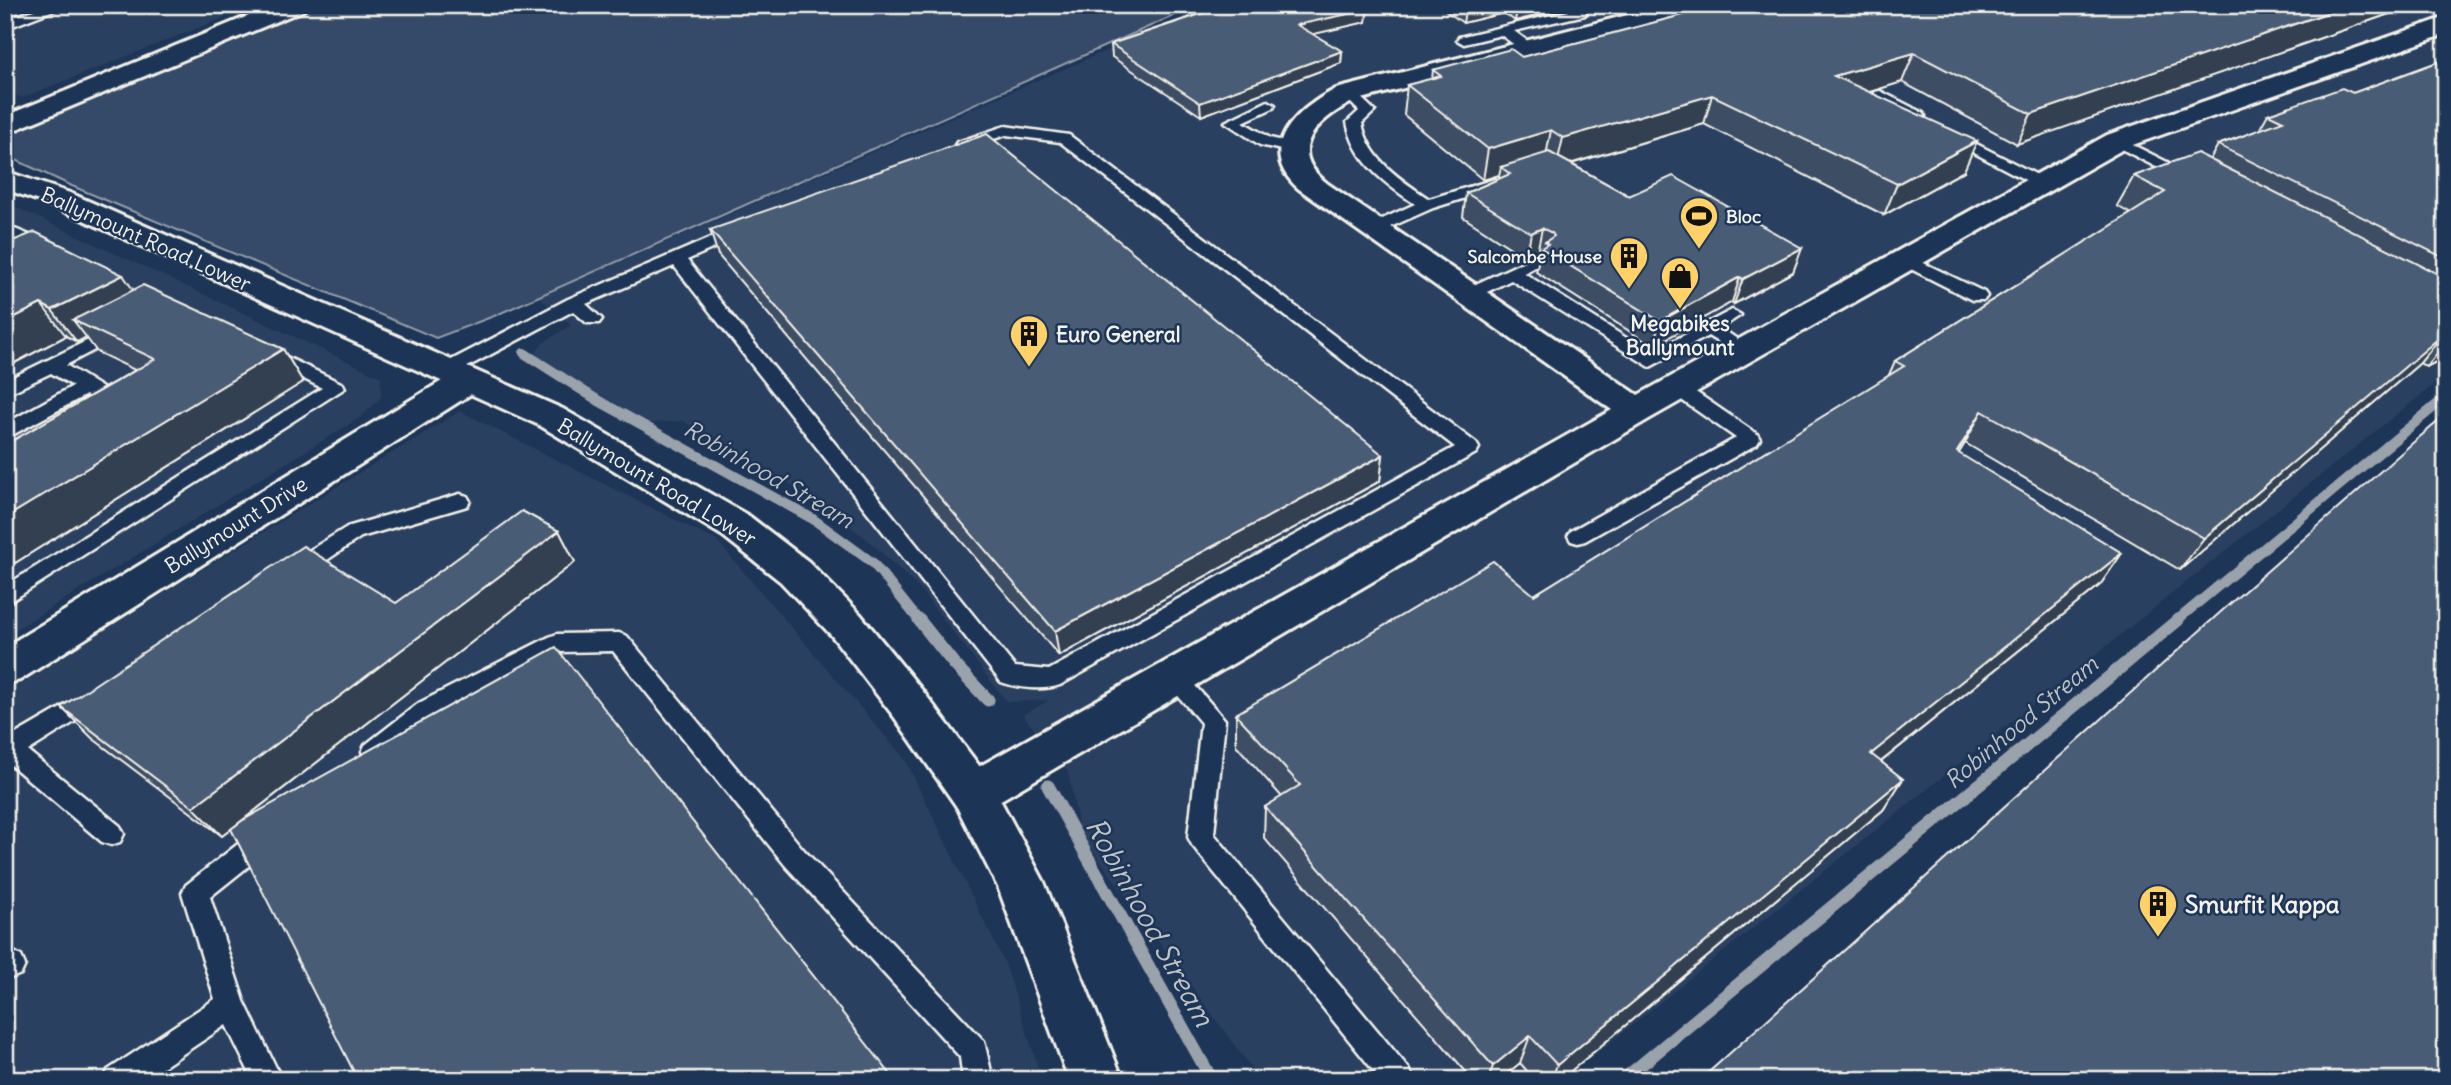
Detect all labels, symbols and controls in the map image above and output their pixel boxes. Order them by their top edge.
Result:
street label: Ballymount Road Lower [37,180,256,298]
sports icon: Bloc [1678,195,1720,250]
place label: Bloc [1726,205,1761,228]
building icon: Salcombe House [1608,235,1650,290]
place label: Salcombe House [1467,245,1602,268]
shop icon: Megabikes Ballymount [1659,255,1701,310]
place label: Megabikes Ballymount [1626,310,1735,361]
building icon: Euro General [1008,313,1050,368]
place label: Euro General [1056,321,1180,348]
street label: Ballymount Road Lower [553,412,762,552]
water label: Robinhood Stream [679,414,860,535]
street label: Ballymount Drive [160,470,312,580]
water label: Robinhood Stream [1938,649,2104,795]
water label: Robinhood Stream [1078,811,1223,1034]
building icon: Smurfit Kappa [2137,883,2179,938]
place label: Smurfit Kappa [2185,889,2340,919]

